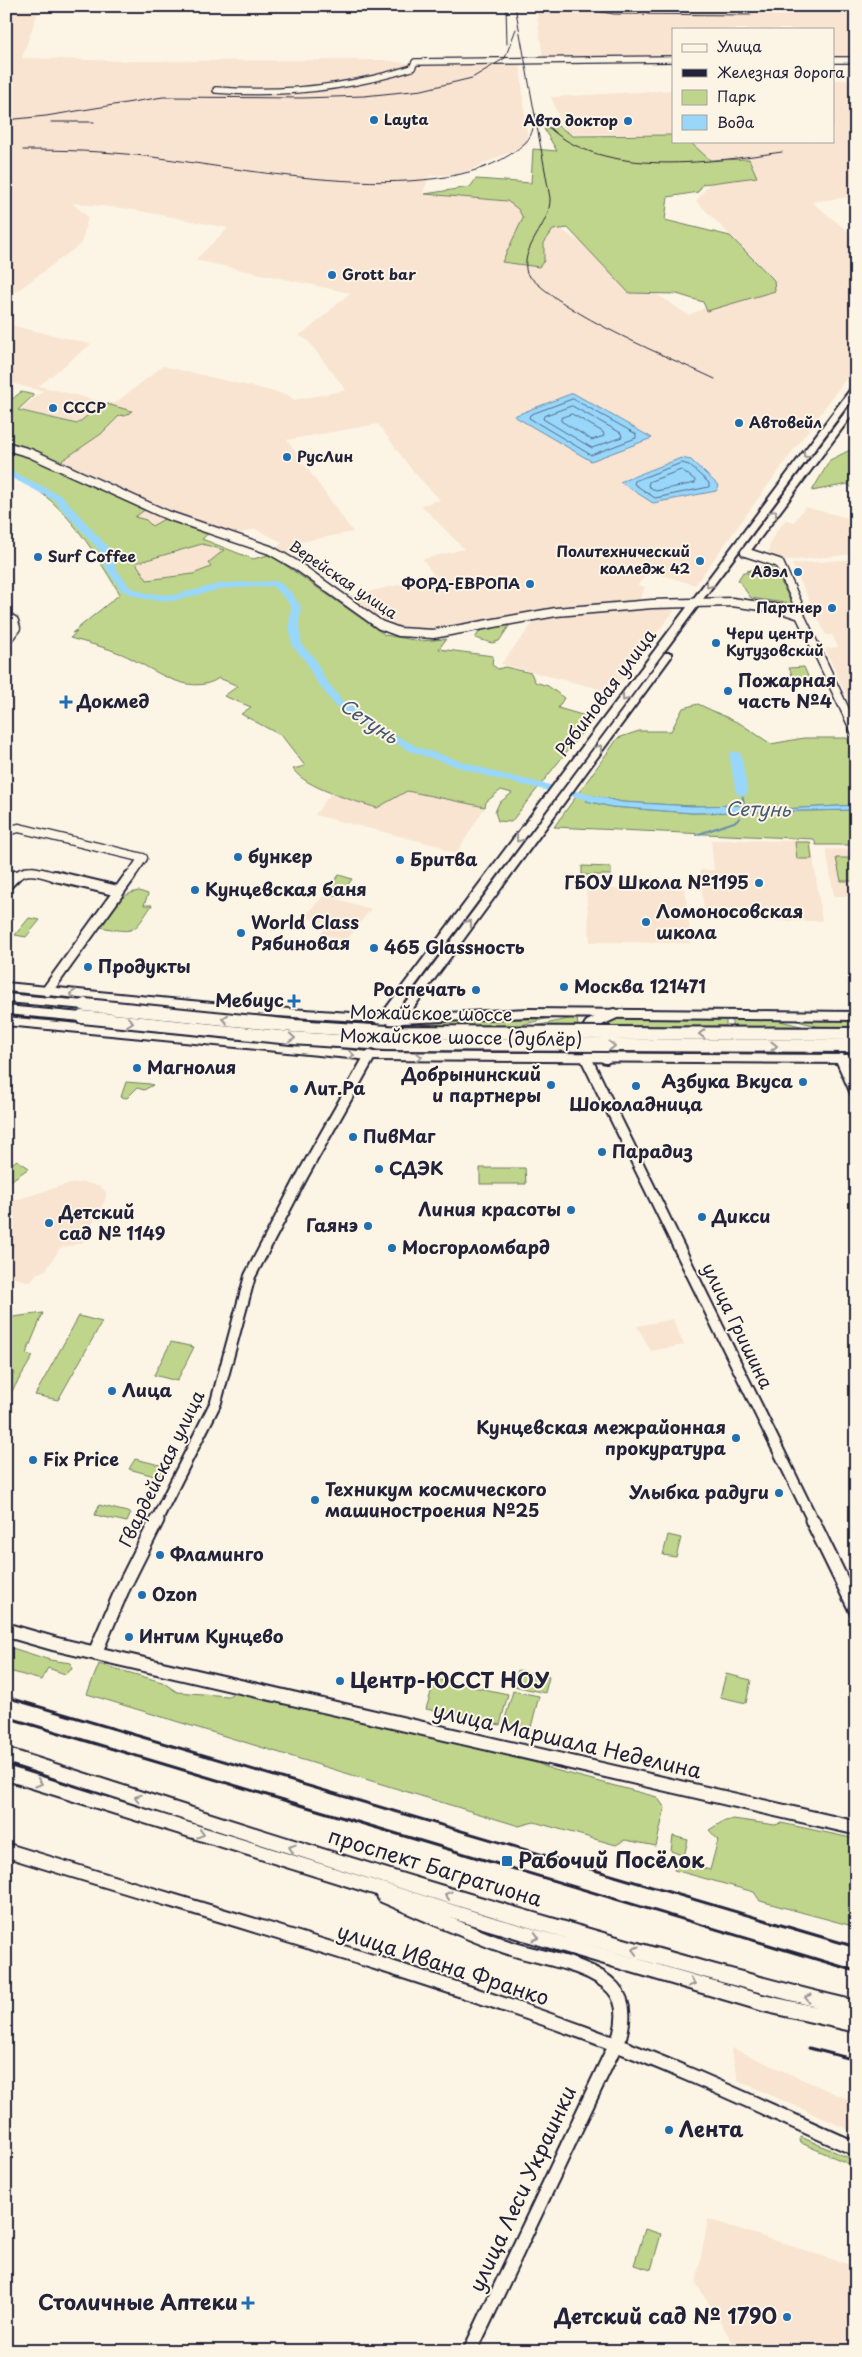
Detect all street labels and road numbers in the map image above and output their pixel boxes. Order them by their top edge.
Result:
street label: Верейская улица [285,534,403,624]
street label: Рябиновая улица [548,622,662,762]
street label: Можайское шоссе [349,998,513,1027]
street label: Можайское шоссе (дублёр) [339,1021,583,1052]
street label: улица Гришина [696,1258,781,1394]
street label: Гвардейская улица [111,1385,211,1551]
street label: улица Маршала Неделина [430,1693,706,1786]
street label: проспект Багратиона [325,1818,547,1914]
street label: улица Ивана Франко [333,1914,554,2013]
street label: улица Леси Украинки [459,2080,583,2297]

